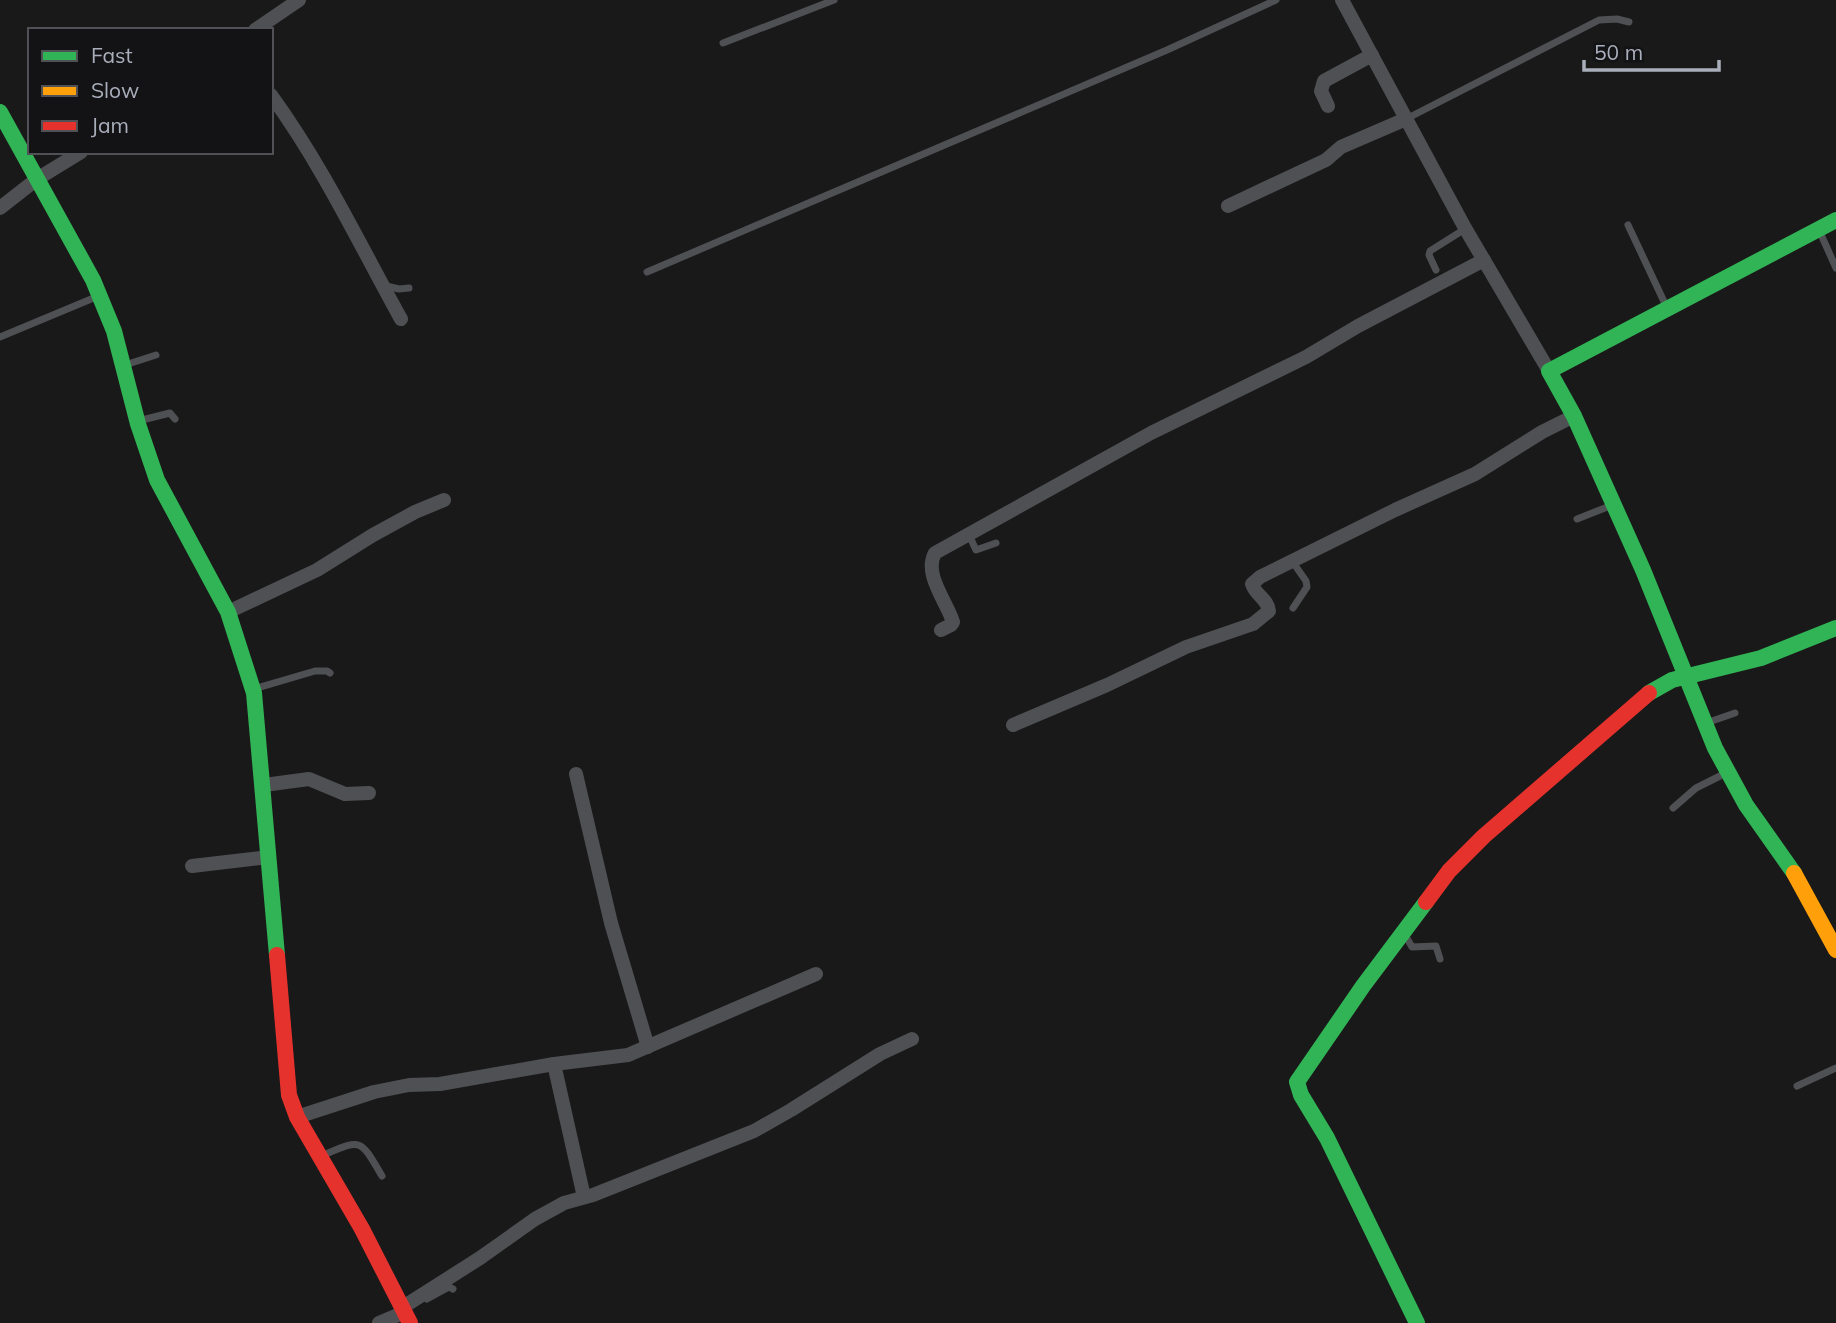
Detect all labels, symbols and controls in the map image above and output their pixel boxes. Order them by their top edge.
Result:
legend [28,28,273,154]
scale bar [1584,28,1719,72]
text: 50 m [1594,39,1643,65]
text: Fast [91,42,133,68]
text: Slow [91,77,139,103]
text: Jam [91,112,129,138]

